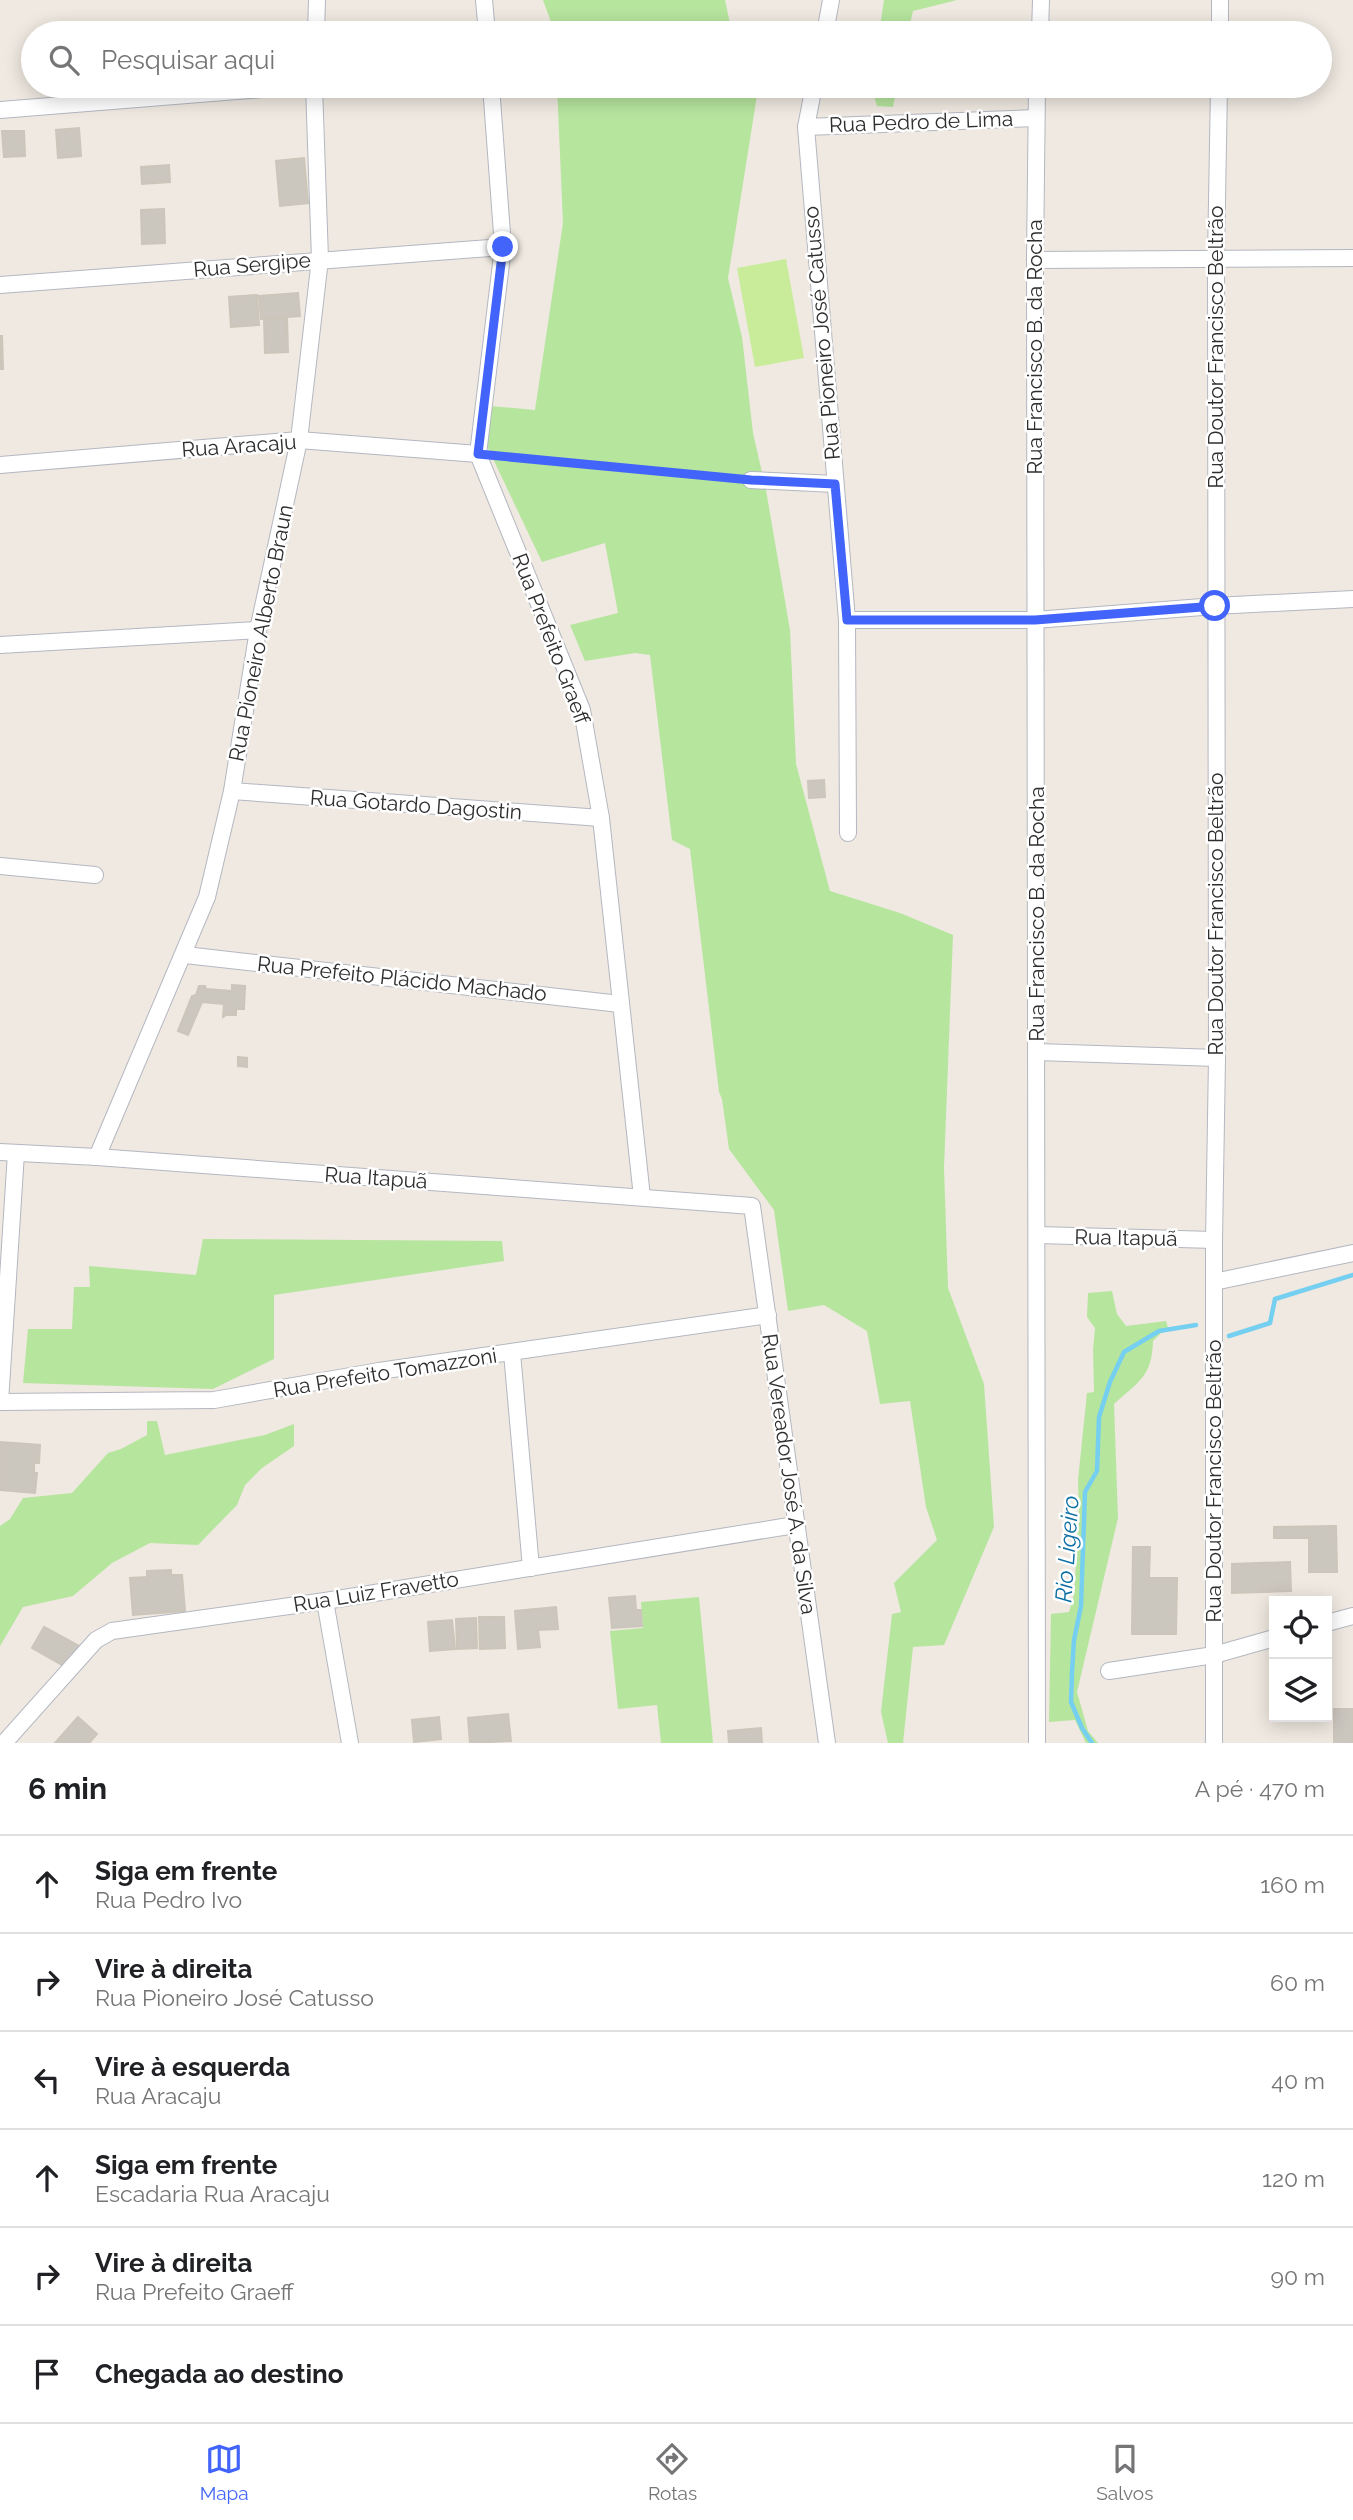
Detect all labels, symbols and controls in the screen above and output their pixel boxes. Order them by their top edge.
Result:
search box [21,21,1332,98]
icon: search [45,41,83,79]
text: Pesquisar aqui [101,45,275,75]
street label: Rua Pedro de Lima [828,106,1013,137]
street label: Rua Pioneiro José Catusso [798,205,845,461]
street label: Rua Doutor Francisco Beltrão [1203,206,1228,488]
street label: Rua Francisco B. da Rocha [1022,219,1047,475]
route end [487,231,518,262]
street label: Rua Sergipe [192,247,312,282]
street label: Rua Aracaju [181,429,297,462]
street label: Rua Pioneiro Alberto Braun [223,502,298,763]
street label: Rua Prefeito Graeff [507,550,596,729]
route start [1199,590,1230,621]
street label: Rua Doutor Francisco Beltrão [1203,773,1228,1055]
street label: Rua Gotardo Dagostin [309,785,523,824]
street label: Rua Francisco B. da Rocha [1024,786,1049,1042]
street label: Rua Prefeito Plácido Machado [256,951,548,1006]
street label: Rua Itapuã [324,1161,428,1194]
street label: Rua Itapuã [1074,1224,1178,1251]
street label: Rua Vereador José A. da Silva [757,1332,822,1616]
street label: Rua Doutor Francisco Beltrão [1201,1340,1226,1622]
street label: Rua Prefeito Tomazzoni [271,1342,499,1403]
water label: Rio Ligeiro [1049,1494,1084,1603]
street label: Rua Luiz Fravetto [291,1566,460,1617]
map controls [1269,1596,1332,1722]
button: locate [1269,1596,1332,1659]
button: layers [1269,1659,1332,1722]
text: 6 min [28,1771,107,1806]
text: A pé · 470 m [1195,1775,1325,1802]
text: Siga em frente [95,1856,277,1886]
icon: ahead [28,1865,66,1903]
text: 160 m [1260,1871,1325,1898]
text: Rua Pedro Ivo [95,1886,242,1913]
text: Vire à direita [95,1954,252,1984]
icon: right [28,1963,66,2001]
text: 60 m [1270,1969,1325,1996]
text: Rua Pioneiro José Catusso [95,1984,374,2011]
text: Vire à esquerda [95,2052,290,2082]
icon: left [28,2061,66,2099]
text: 40 m [1271,2067,1325,2094]
text: Rua Aracaju [95,2082,221,2109]
text: Siga em frente [95,2150,277,2180]
icon: ahead [28,2159,66,2197]
text: 120 m [1262,2165,1325,2192]
text: Escadaria Rua Aracaju [95,2180,330,2207]
text: Vire à direita [95,2248,252,2278]
icon: right [28,2257,66,2295]
text: 90 m [1270,2263,1325,2290]
text: Rua Prefeito Graeff [95,2278,294,2305]
icon: arrive [28,2355,66,2393]
text: Chegada ao destino [95,2359,344,2389]
tab: Mapa [200,2440,249,2504]
tab: Rotas [648,2440,697,2504]
tab: Salvos [1096,2440,1153,2504]

